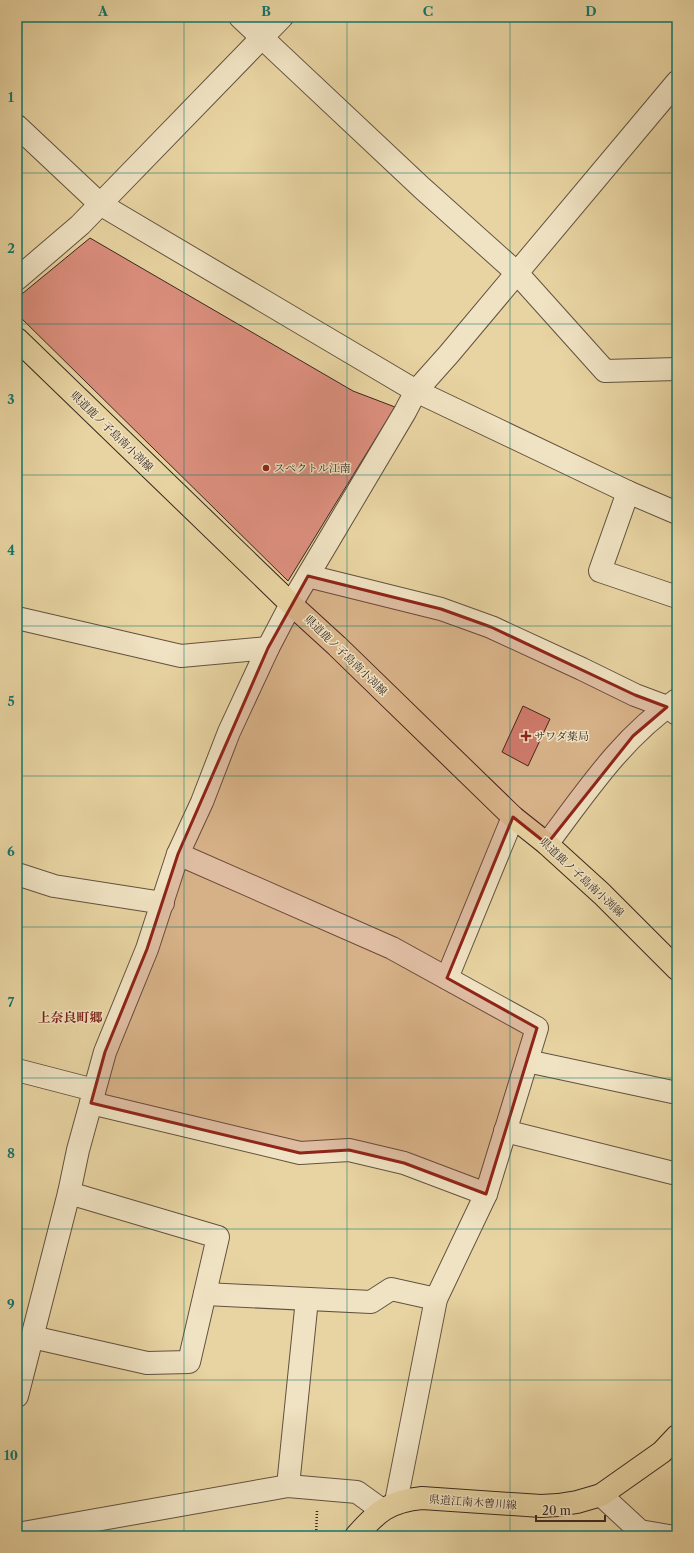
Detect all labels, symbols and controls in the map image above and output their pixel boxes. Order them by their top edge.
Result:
text: A [97,3,109,19]
text: B [261,3,271,19]
text: C [423,3,433,19]
text: D [585,3,597,19]
text: 1 [8,89,14,105]
text: 2 [7,240,15,256]
street label: 県道鹿ノ子島南小渕線 [68,388,156,474]
text: 3 [7,391,15,407]
place label: スペクトル江南 [274,461,351,475]
marker: スペクトル江南 [261,463,271,473]
text: 4 [7,542,15,558]
street label: 県道鹿ノ子島南小渕線 [302,612,390,698]
text: 5 [7,693,15,709]
place label: サワダ薬局 [534,729,589,743]
marker: サワダ薬局 [521,731,531,741]
street label: 県道鹿ノ子島南小渕線 [537,834,627,920]
text: 6 [7,843,15,859]
text: 7 [8,994,15,1010]
district label: 上奈良町郷 [37,1009,103,1025]
text: 8 [7,1145,15,1161]
text: 9 [7,1296,15,1312]
text: 10 [4,1447,18,1463]
street label: 県道江南木曽川線 [429,1492,517,1512]
scale bar [536,1497,605,1523]
text: 20 m [542,1503,571,1518]

